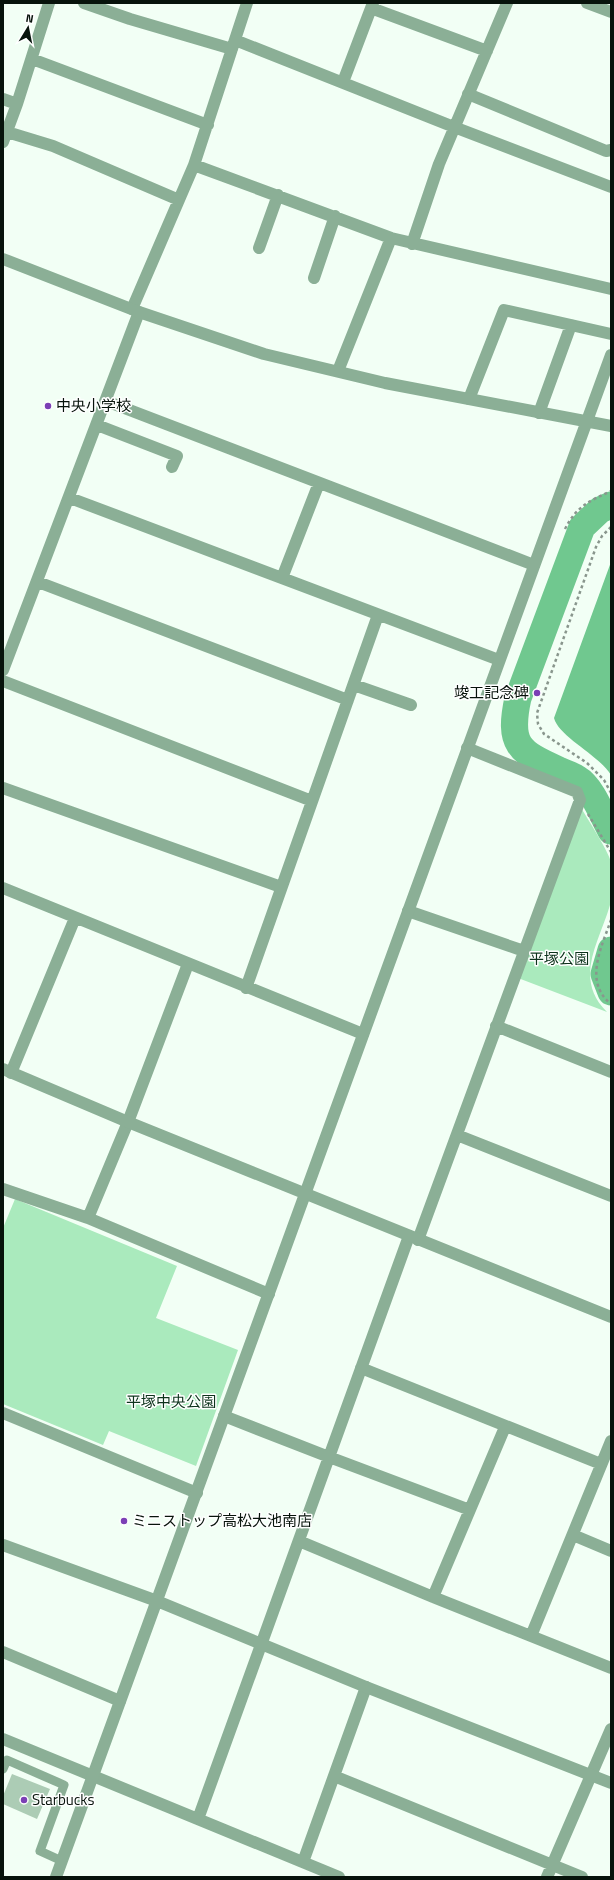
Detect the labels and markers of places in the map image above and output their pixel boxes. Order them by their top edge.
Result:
place label: 中央小学校 [56,394,131,417]
marker: 中央小学校 [43,401,53,411]
place label: 竣工記念碑 [454,681,529,704]
marker: 竣工記念碑 [532,688,542,698]
place label: ミニストップ高松大池南店 [132,1509,312,1532]
marker: ミニストップ高松大池南店 [119,1516,129,1526]
place label: Starbucks [32,1788,95,1811]
marker: Starbucks [19,1795,29,1805]

